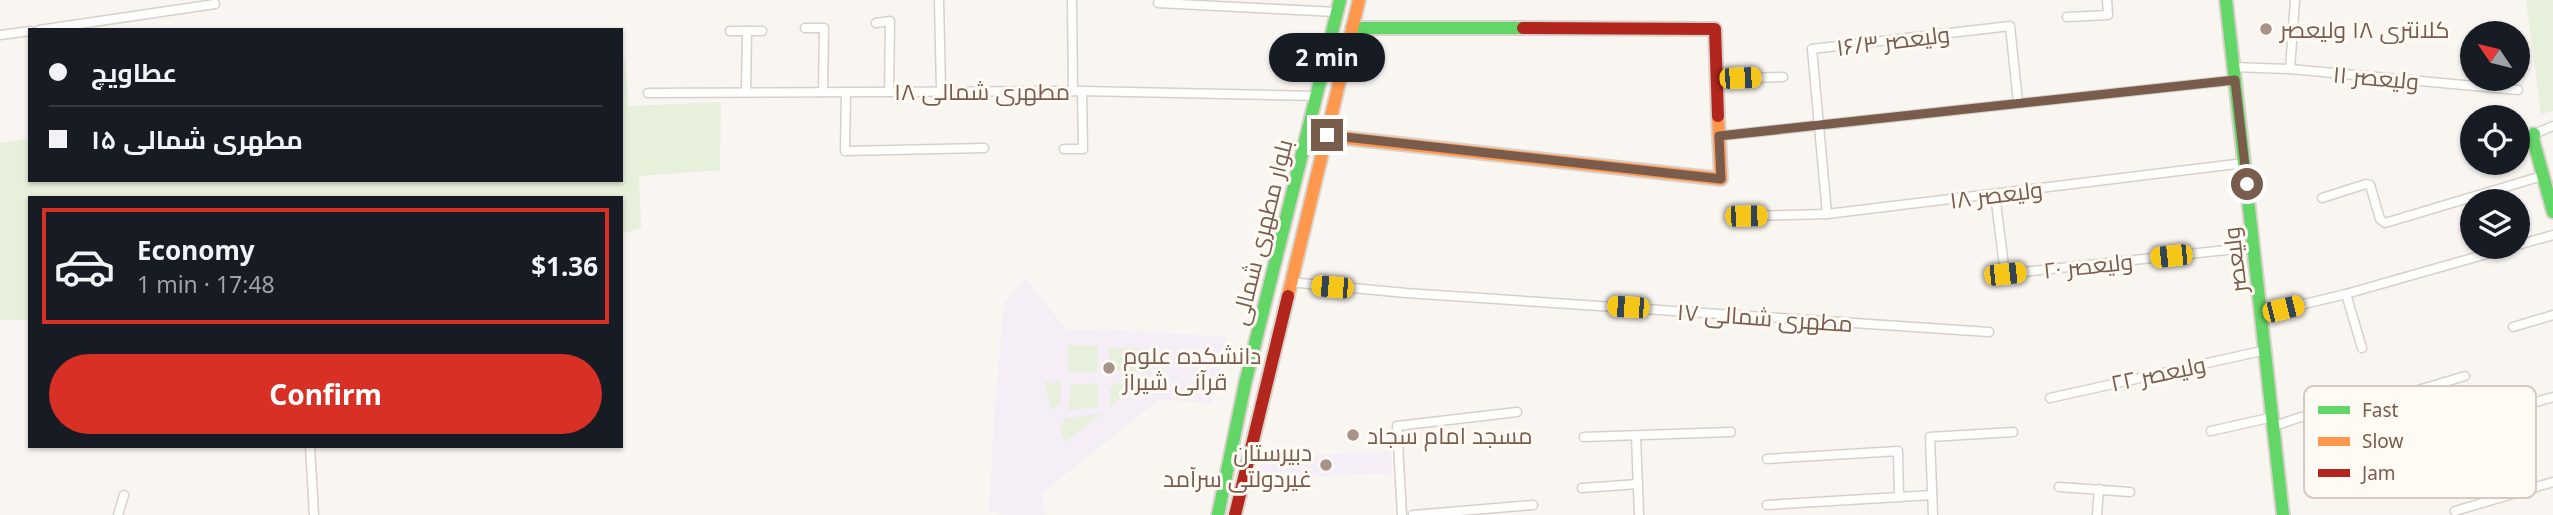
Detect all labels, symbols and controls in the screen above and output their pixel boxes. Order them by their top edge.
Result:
place label: کلانتری ۱۸ ولیعصر [2278,13,2450,45]
street label: ۱۶/۳ ولیعصر [1834,17,1952,63]
marker: کلانتری ۱۸ ولیعصر [2258,21,2274,37]
north arrow [2460,21,2530,91]
map controls [2460,21,2530,259]
callout: 2 min [1269,33,1385,82]
text: 2 min [1295,41,1359,73]
text: عطاویچ [91,54,177,90]
street label: ۱۱ ولیعصر [2332,57,2420,97]
car [1719,67,1762,89]
street label: ۱۸ مطهری شمالی [894,75,1070,107]
button: locate [2460,105,2530,175]
route end [1311,119,1343,151]
text: ۱۵ مطهری شمالی [91,121,303,157]
street label: بلوار مطهرى شمالى [1222,136,1300,328]
route start [2231,168,2263,200]
street label: ۱۸ ولیعصر [1948,172,2044,216]
button: layers [2460,189,2530,259]
car [1725,205,1768,227]
street label: ولیعصر [2214,225,2254,297]
text: Economy [137,232,255,268]
icon: car [53,235,116,298]
car [2150,243,2193,269]
street label: ۲۰ ولیعصر [2042,244,2134,286]
text: $1.36 [531,248,598,284]
car [1984,261,2027,287]
text: 1 min · 17:48 [137,268,275,300]
car [1311,275,1354,299]
car [2261,294,2306,324]
car [1607,295,1650,319]
street label: ۱۷ مطهری شمالی [1676,295,1854,339]
place label: دانشکده علوم قرآنی شیراز [1121,339,1261,397]
street label: ۲۲ ولیعصر [2108,347,2208,399]
button: Confirm [49,354,602,434]
marker: دانشکده علوم قرآنی شیراز [1101,360,1117,376]
legend [2304,386,2536,498]
text: Fast [2362,397,2399,423]
place label: مسجد امام سجاد [1367,419,1533,452]
marker: مسجد امام سجاد [1345,427,1361,443]
text: Slow [2362,428,2403,454]
place label: دبیرستان غیردولتی سرآمد [1163,436,1312,494]
marker: دبیرستان غیردولتی سرآمد [1318,457,1334,473]
text: Jam [2360,460,2396,486]

